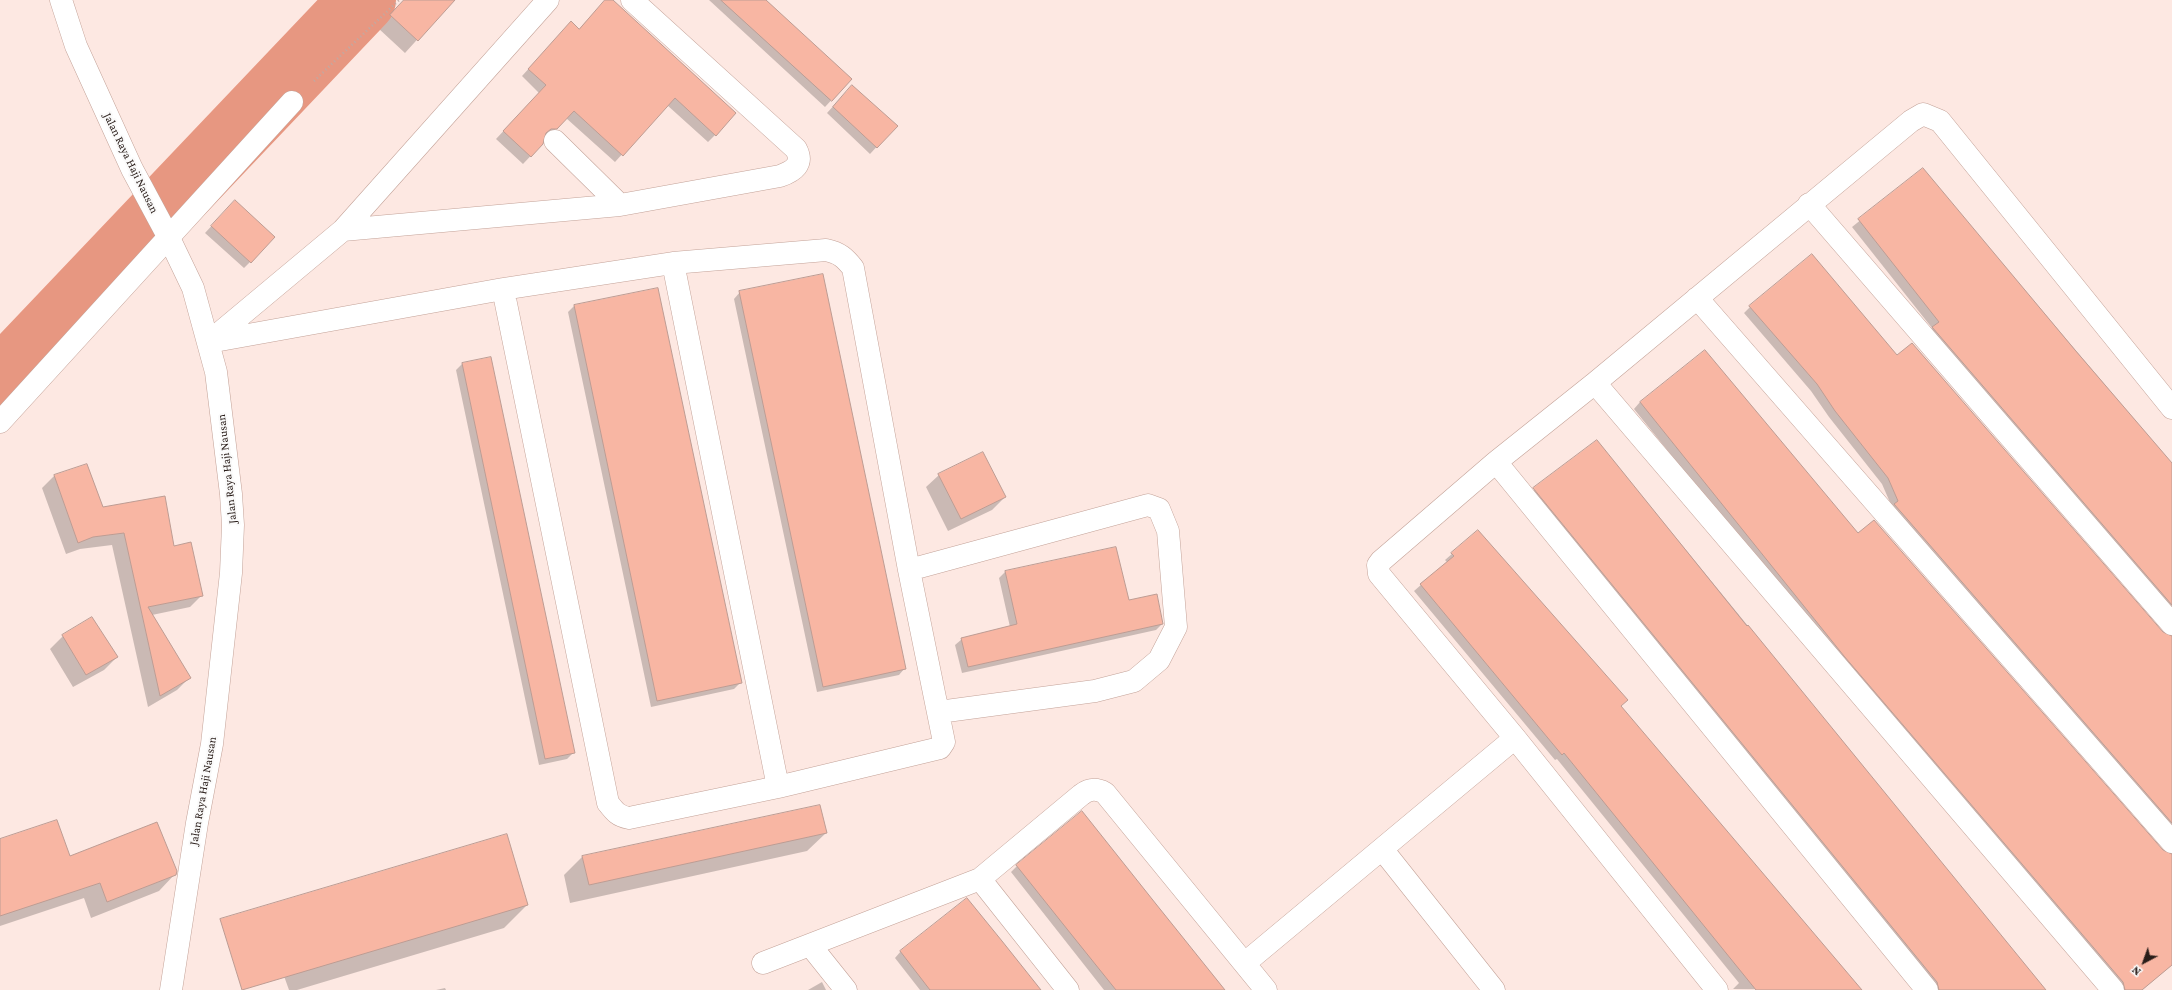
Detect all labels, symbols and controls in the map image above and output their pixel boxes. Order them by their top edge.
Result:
street label: Jalan Raya Haji Nausan [100,110,162,216]
street label: Jalan Raya Haji Nausan [214,414,240,524]
street label: Jalan Raya Haji Nausan [186,736,220,846]
north arrow [2124,942,2164,982]
text: N [2129,964,2143,978]

